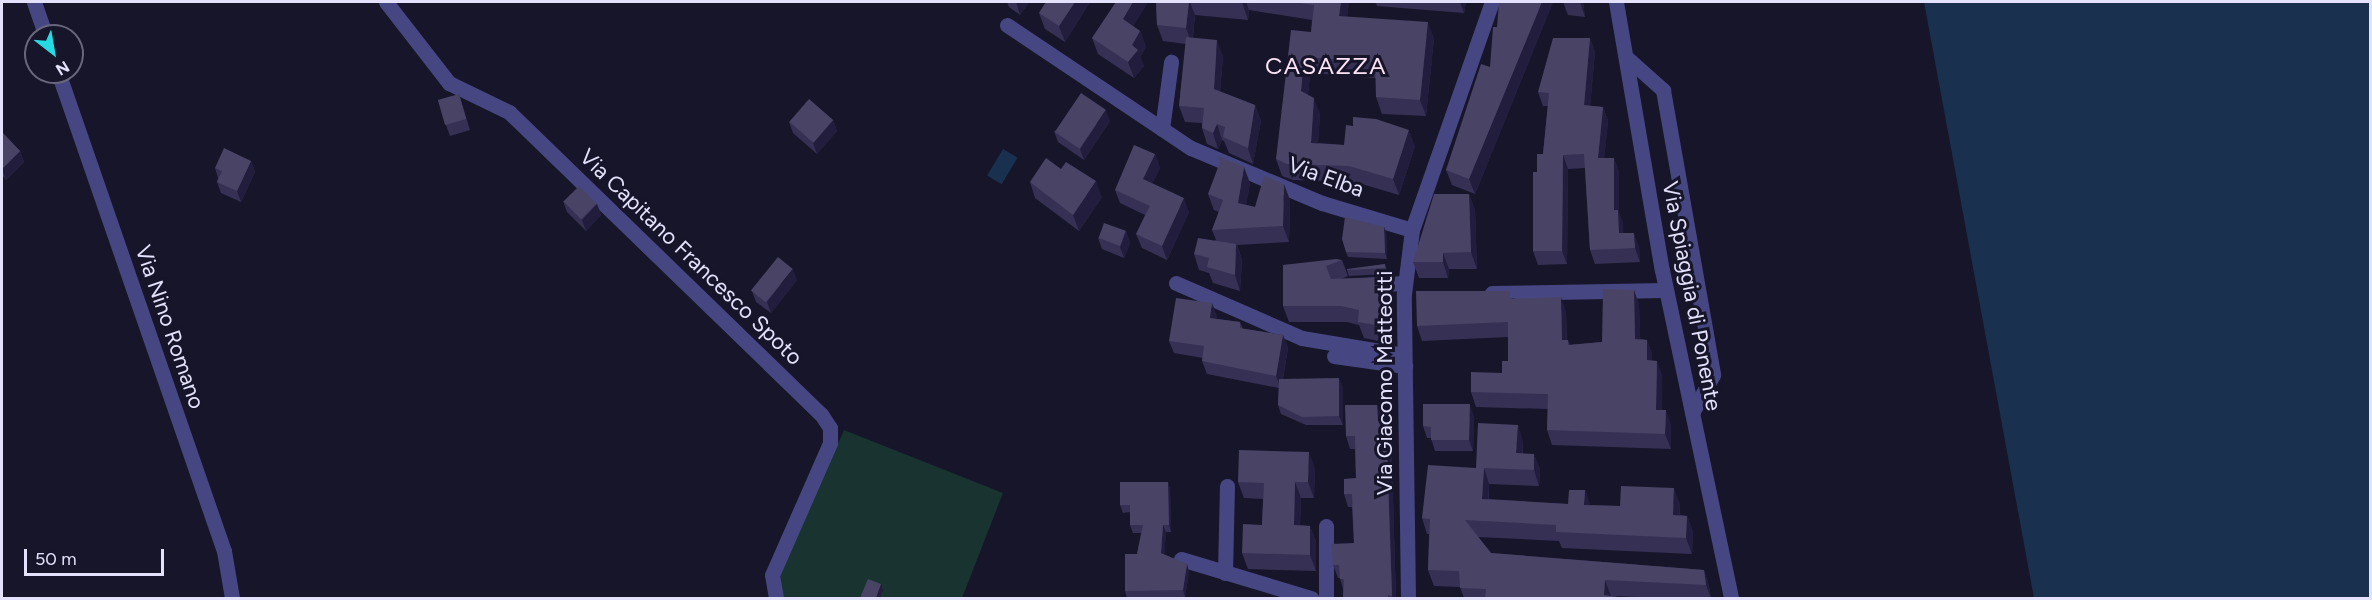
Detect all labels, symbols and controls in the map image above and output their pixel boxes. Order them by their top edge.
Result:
north arrow [24,24,84,84]
district label: CASAZZA [1265,52,1387,80]
text: N [52,57,73,79]
street label: Via Capitano Francesco Spoto [574,144,808,370]
street label: Via Elba [1284,151,1368,203]
street label: Via Spiaggia di Ponente [1657,179,1727,413]
street label: Via Nino Romano [130,242,210,412]
street label: Via Giacomo Matteotti [1372,271,1398,495]
scale bar [27,537,166,575]
text: 50 m [35,548,77,570]

